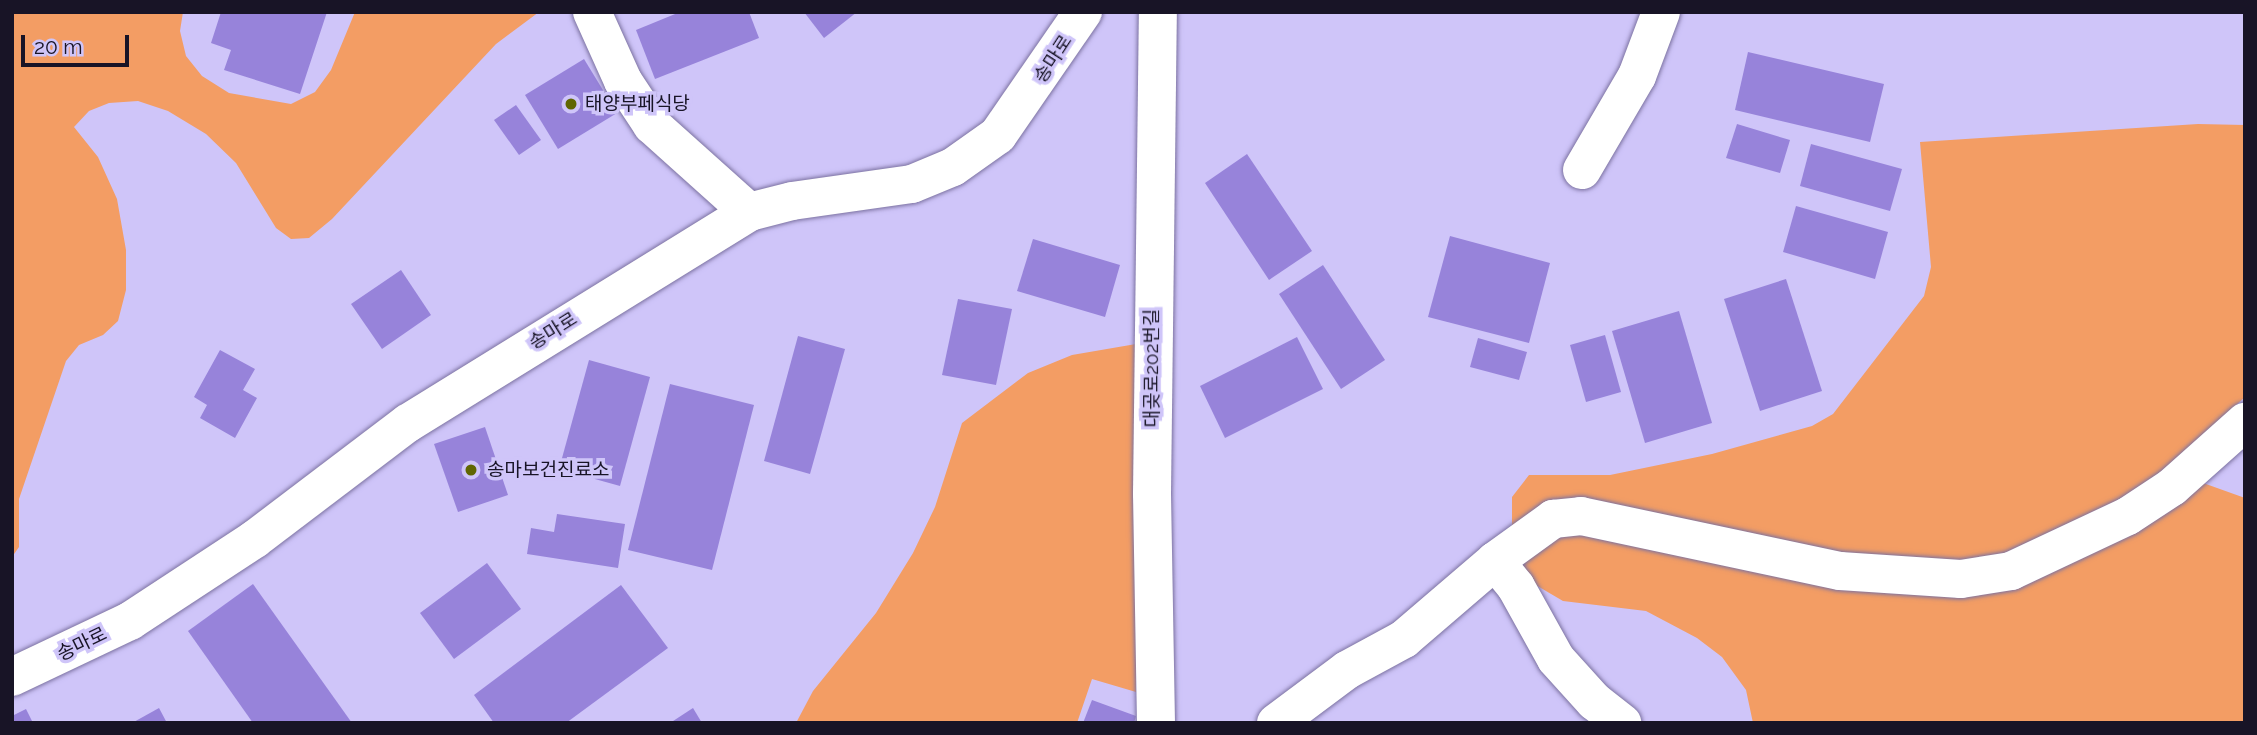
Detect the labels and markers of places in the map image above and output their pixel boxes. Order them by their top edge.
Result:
place label: 태양부페식당 [585,93,690,115]
marker: 태양부페식당 [563,96,579,112]
place label: 송마보건진료소 [487,459,609,481]
marker: 송마보건진료소 [461,460,481,480]

